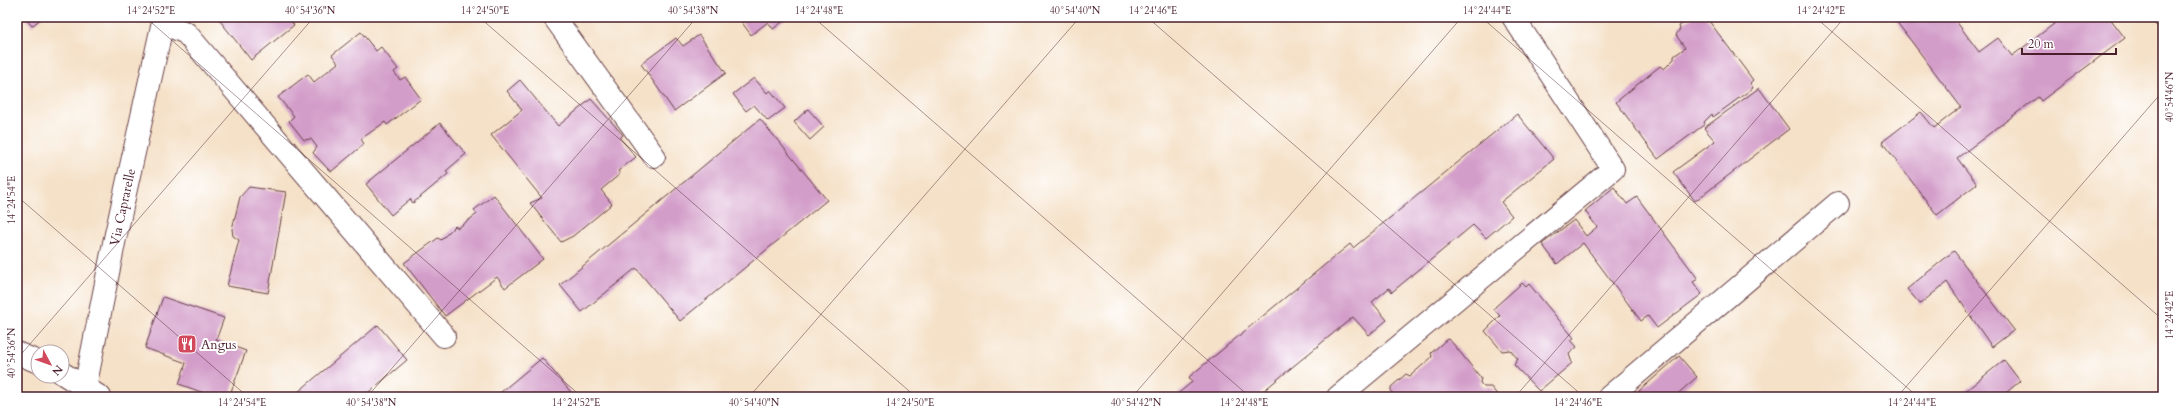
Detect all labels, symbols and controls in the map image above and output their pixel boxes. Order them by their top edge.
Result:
text: 14°24'52"E [127,4,175,18]
text: 40°54'36"N [285,4,336,18]
text: 14°24'50"E [461,4,509,18]
text: 40°54'38"N [668,4,719,18]
text: 14°24'48"E [795,4,843,18]
text: 40°54'40"N [1050,4,1101,18]
text: 14°24'46"E [1129,4,1177,18]
text: 14°24'44"E [1463,4,1511,18]
text: 14°24'42"E [1797,4,1845,18]
scale bar [2022,30,2116,56]
text: 20 m [2028,36,2055,52]
text: 40°54'46"N [2163,71,2177,122]
street label: Via Caprarelle [106,167,140,247]
text: 14°24'54"E [5,176,19,224]
text: 14°24'42"E [2163,291,2177,339]
text: 40°54'36"N [5,327,19,378]
restaurant icon: Angus [176,333,198,355]
place label: Angus [201,336,236,354]
north arrow [30,344,70,384]
text: N [48,362,66,379]
text: 14°24'54"E [218,396,266,410]
text: 40°54'38"N [346,396,397,410]
text: 14°24'52"E [552,396,600,410]
text: 40°54'40"N [729,396,780,410]
text: 14°24'50"E [886,396,934,410]
text: 40°54'42"N [1111,396,1162,410]
text: 14°24'48"E [1220,396,1268,410]
text: 14°24'46"E [1554,396,1602,410]
text: 14°24'44"E [1888,396,1936,410]

